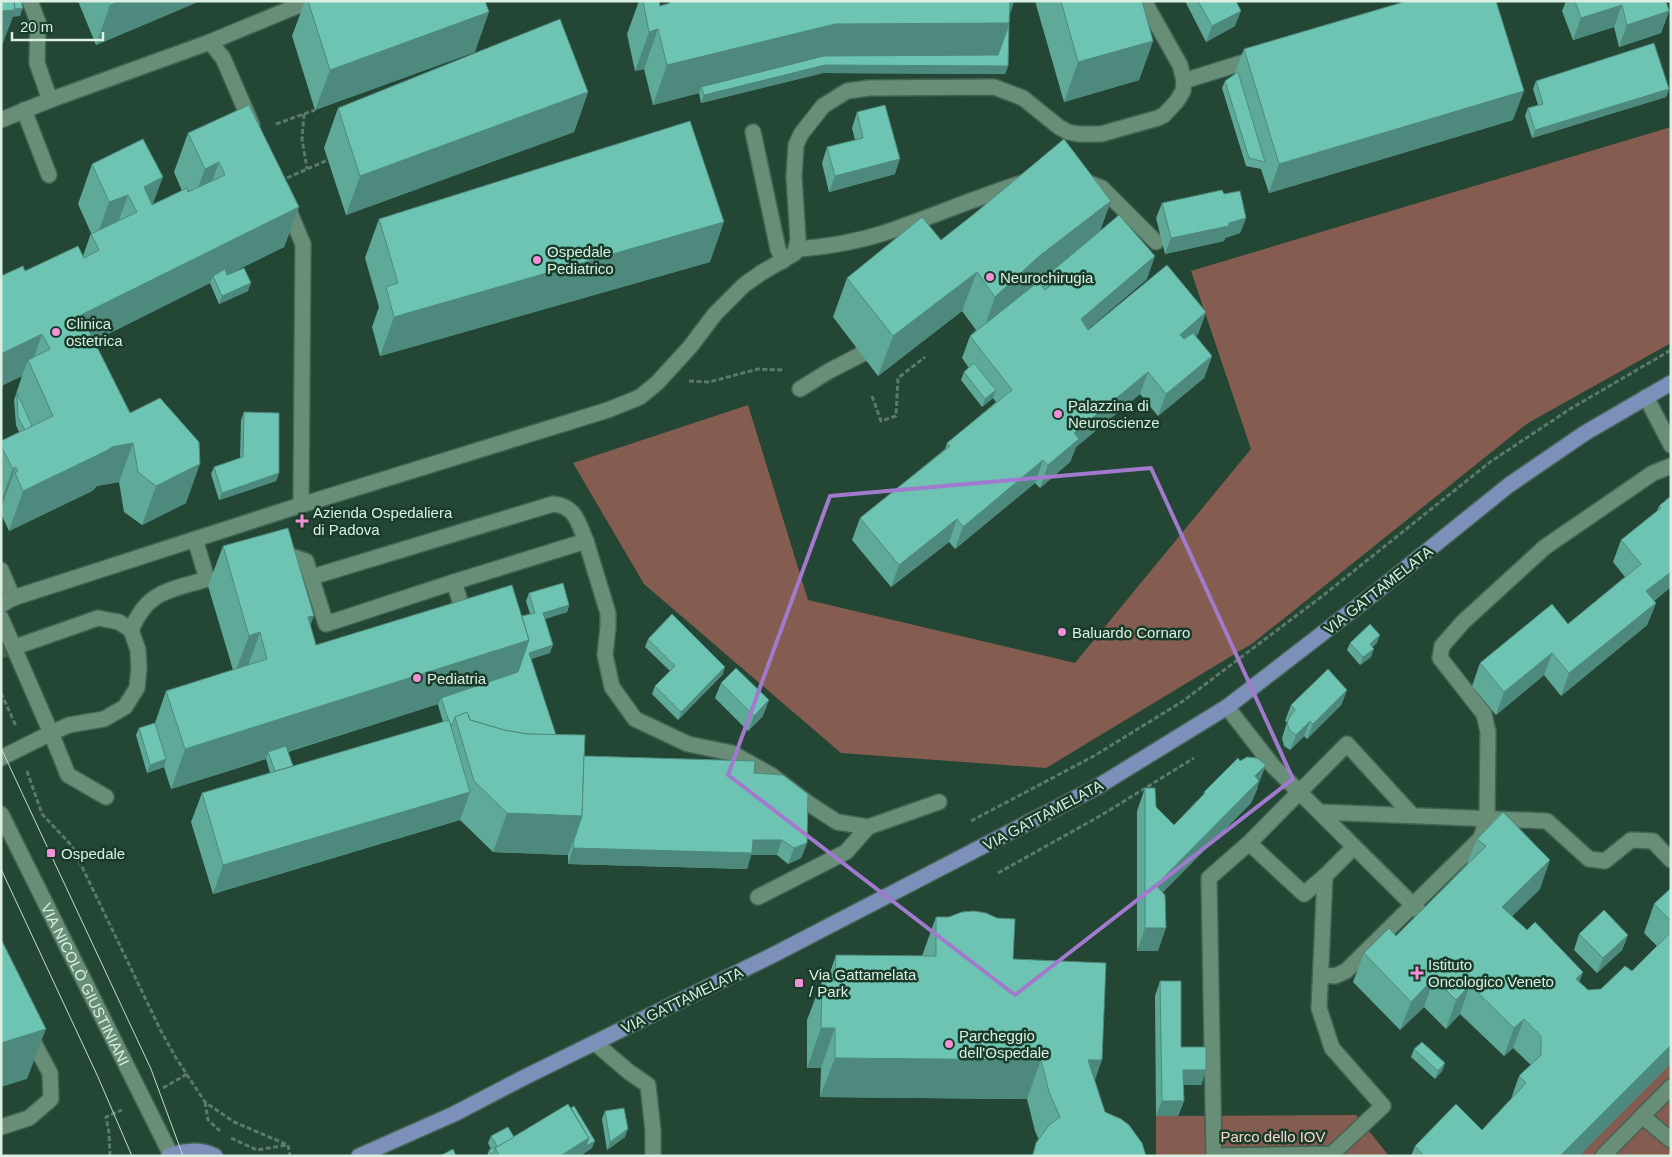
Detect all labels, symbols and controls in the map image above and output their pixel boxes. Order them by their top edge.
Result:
scale bar [12,10,104,42]
text: 20 m [20,18,53,35]
place label: Ospedale Pediatrico [547,243,614,277]
marker: Ospedale Pediatrico [531,254,543,266]
place label: Neurochirugia [1000,269,1094,286]
marker: Neurochirugia [984,271,996,283]
place label: Clinica ostetrica [66,315,123,349]
marker: Clinica ostetrica [50,326,62,338]
place label: Palazzina di Neuroscienze [1068,397,1160,431]
marker: Palazzina di Neuroscienze [1052,408,1064,420]
place label: Azienda Ospedaliera di Padova [313,504,453,538]
marker: Azienda Ospedaliera di Padova [295,514,309,528]
street label: VIA GATTAMELATA [1320,542,1436,638]
place label: Baluardo Cornaro [1072,624,1190,641]
marker: Baluardo Cornaro [1056,626,1068,638]
place label: Pediatria [427,670,487,687]
marker: Pediatria [411,672,423,684]
street label: VIA GATTAMELATA [980,776,1106,854]
place label: Ospedale [61,845,125,862]
marker: Ospedale [45,847,57,859]
street label: VIA NICOLÒ GIUSTINIANI [38,900,133,1068]
place label: Istituto Oncologico Veneto [1428,956,1554,990]
street label: VIA GATTAMELATA [618,963,746,1037]
place label: Via Gattamelata / Park [809,966,917,1000]
marker: Istituto Oncologico Veneto [1410,966,1424,980]
marker: Via Gattamelata / Park [793,977,805,989]
place label: Parcheggio dell'Ospedale [959,1027,1049,1061]
marker: Parcheggio dell'Ospedale [943,1038,955,1050]
park label: Parco dello IOV [1220,1128,1326,1145]

